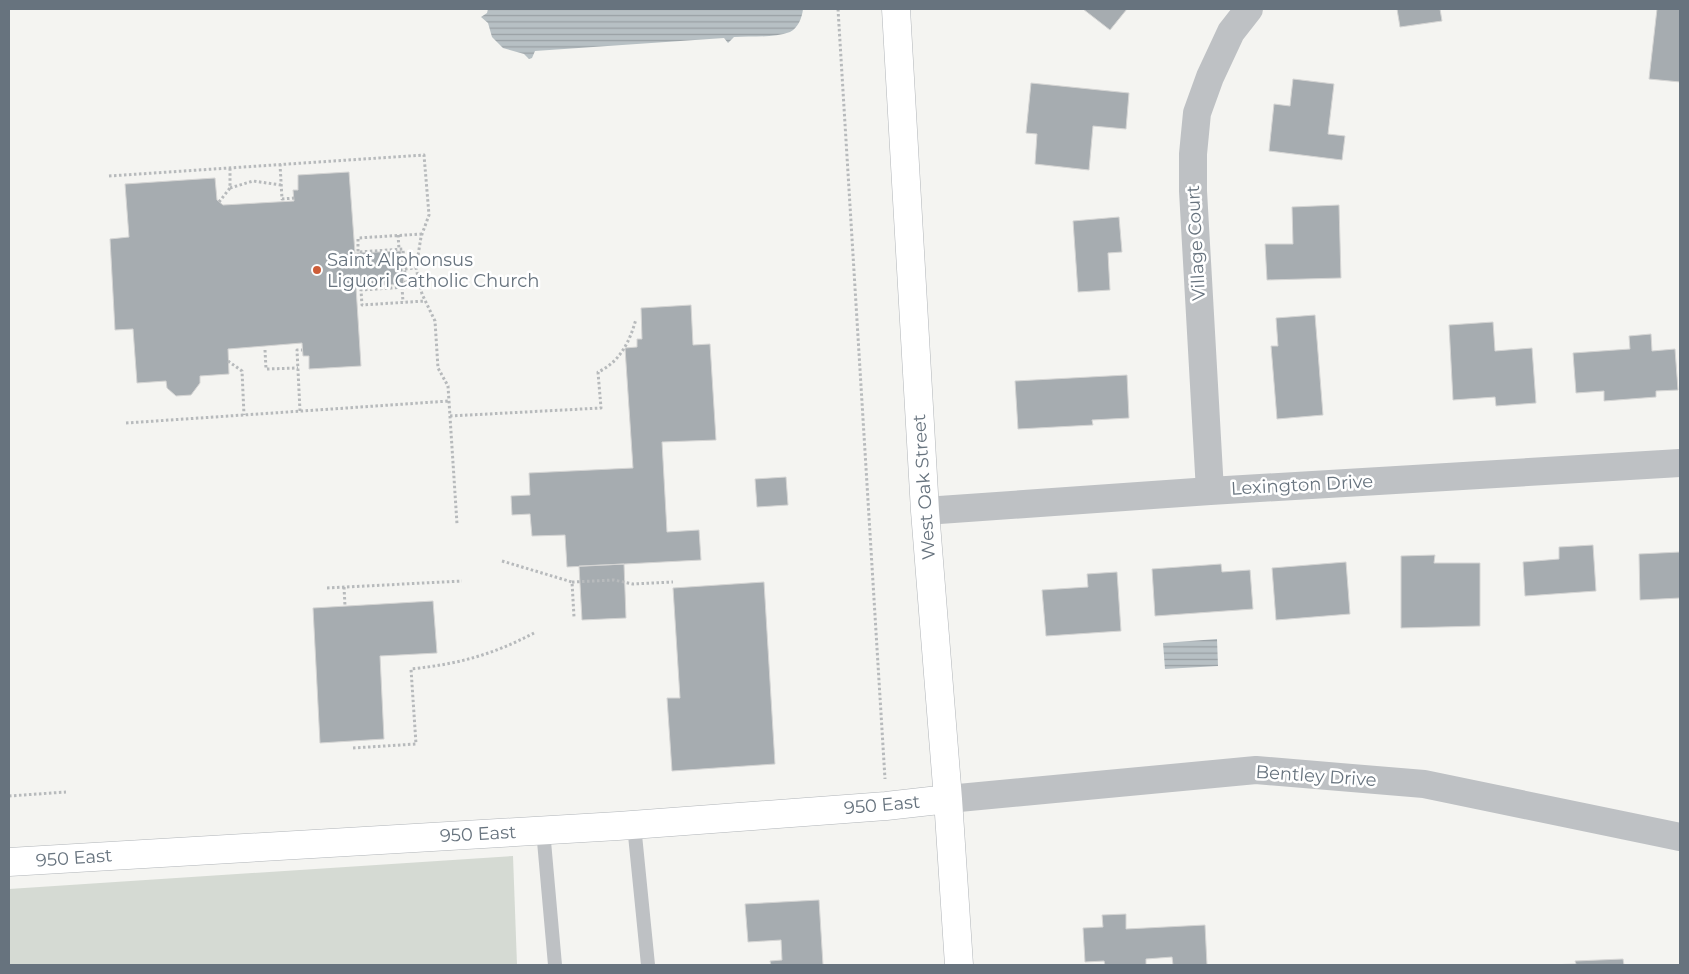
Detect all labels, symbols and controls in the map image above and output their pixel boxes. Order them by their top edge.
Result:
street label: Village Court [1182,185,1210,301]
place label: Saint Alphonsus Liguori Catholic Church [327,249,540,292]
marker: Saint Alphonsus Liguori Catholic Church [311,264,323,276]
street label: West Oak Street [908,413,940,561]
street label: Lexington Drive [1230,470,1374,500]
street label: Bentley Drive [1255,761,1377,791]
street label: 950 East [843,791,921,819]
street label: 950 East [439,821,517,847]
street label: 950 East [35,844,113,872]

